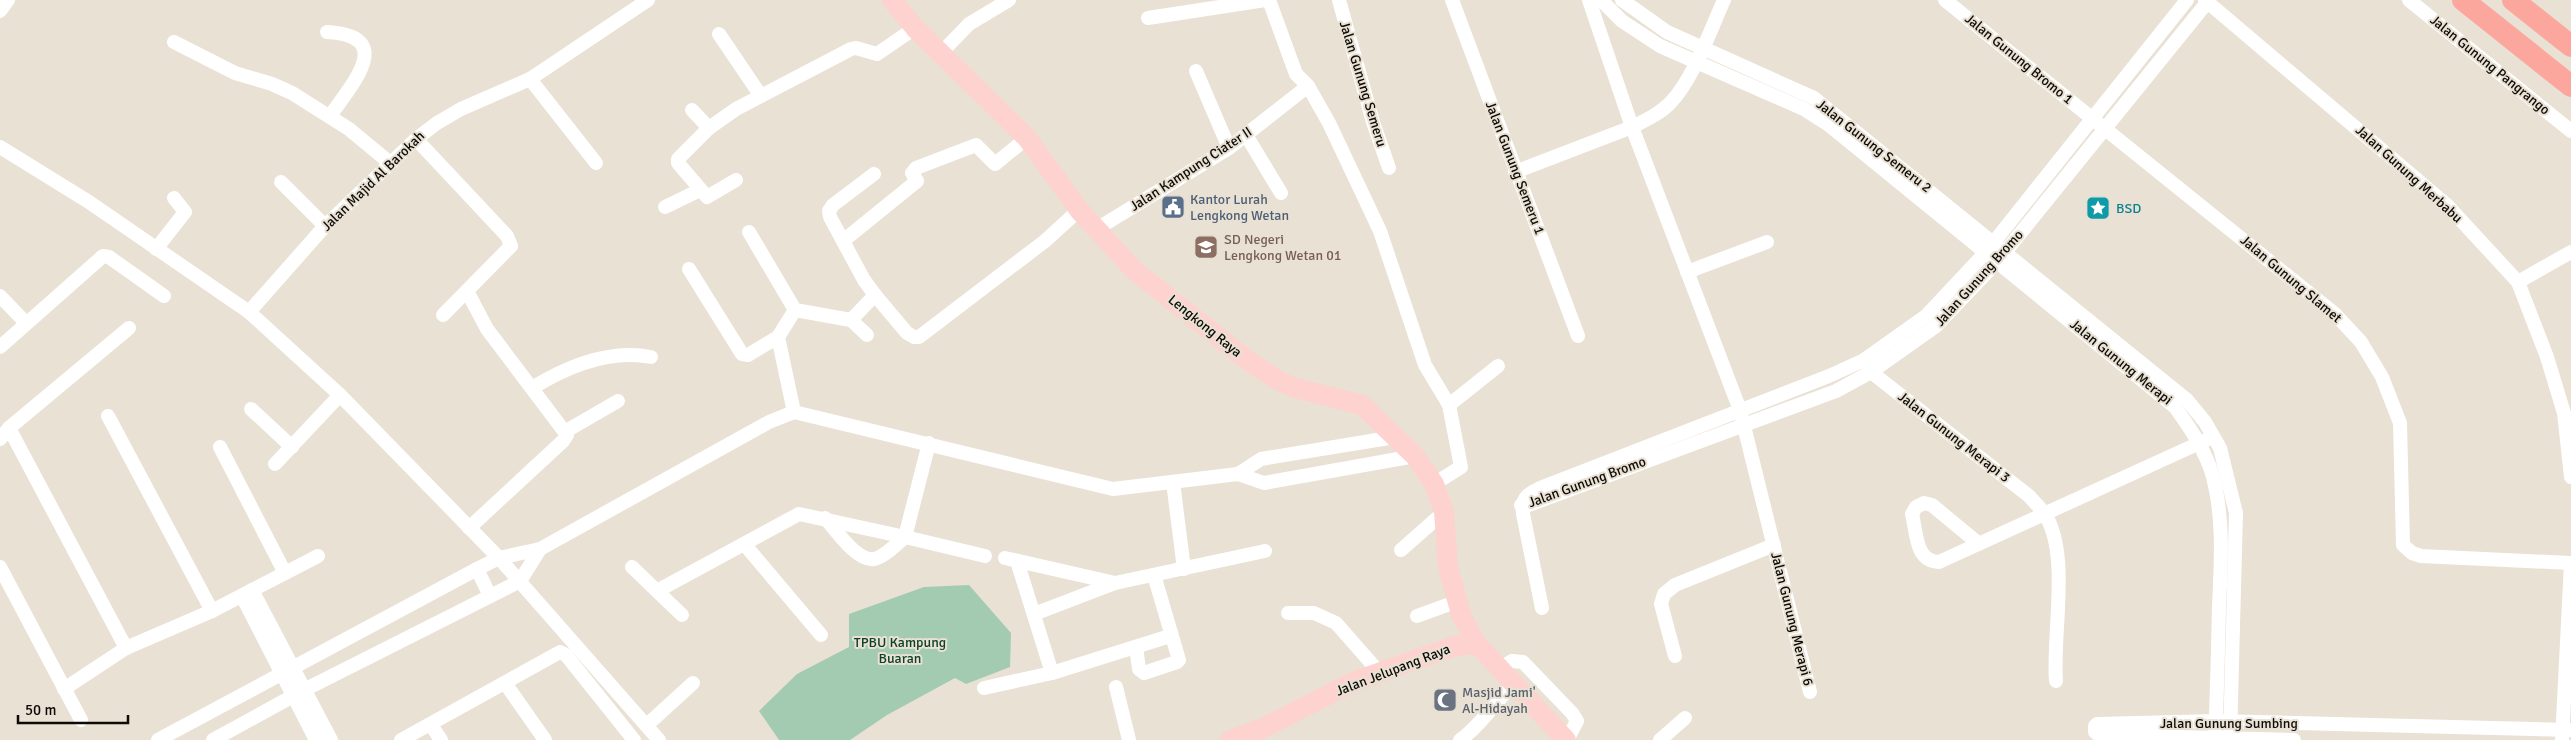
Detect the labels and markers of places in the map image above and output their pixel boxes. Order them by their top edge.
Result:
place label: Kantor Lurah Lengkong Wetan [1190,191,1289,224]
public building icon: Kantor Lurah Lengkong Wetan [1160,194,1186,220]
place icon: BSD [2085,195,2111,221]
place label: BSD [2116,200,2141,217]
place label: SD Negeri Lengkong Wetan 01 [1224,231,1341,264]
school or university icon: SD Negeri Lengkong Wetan 01 [1193,234,1219,260]
place label: Masjid Jami' Al-Hidayah [1462,684,1536,717]
mosque icon: Masjid Jami' Al-Hidayah [1432,687,1458,713]

